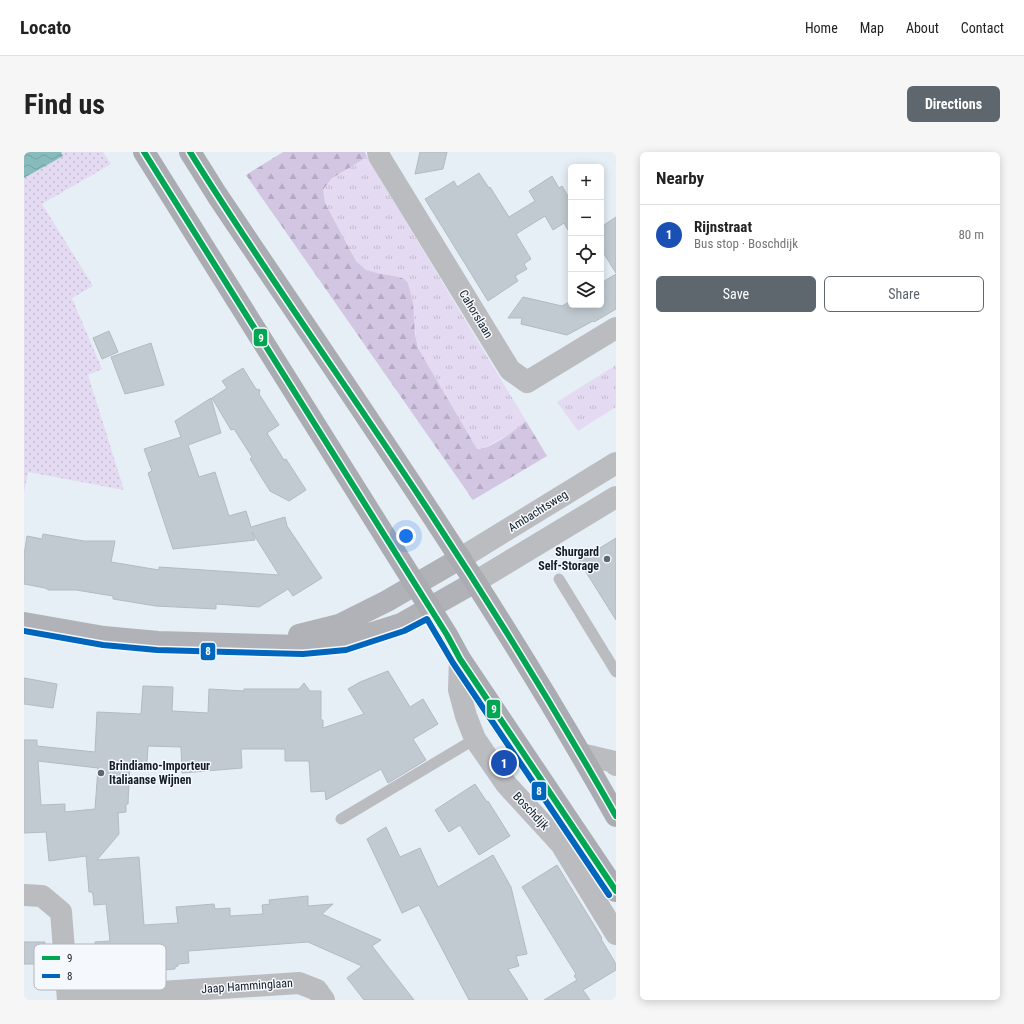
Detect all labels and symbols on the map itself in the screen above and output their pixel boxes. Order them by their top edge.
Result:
street label: Cahorslaan [456,287,496,341]
line badge: 9 [253,328,268,347]
text: 9 [258,332,264,345]
street label: Ambachtsweg [506,487,570,535]
your location [396,526,416,546]
place label: Shurgard Self-Storage [538,545,599,573]
marker: Shurgard Self-Storage [602,554,612,564]
line badge: 8 [200,642,216,661]
text: 8 [205,645,211,658]
line badge: 9 [486,699,501,719]
text: 9 [491,703,497,716]
pin: 1 [491,748,517,778]
place label: Brindiamo-Importeur Italiaanse Wijnen [109,759,210,787]
marker: Brindiamo-Importeur Italiaanse Wijnen [96,768,106,778]
line badge: 8 [531,781,547,801]
text: 8 [536,785,542,798]
street label: Boschdijk [510,789,552,833]
legend [34,944,166,990]
text: 9 [67,952,72,965]
text: 8 [67,970,72,983]
street label: Jaap Hamminglaan [201,976,293,996]

